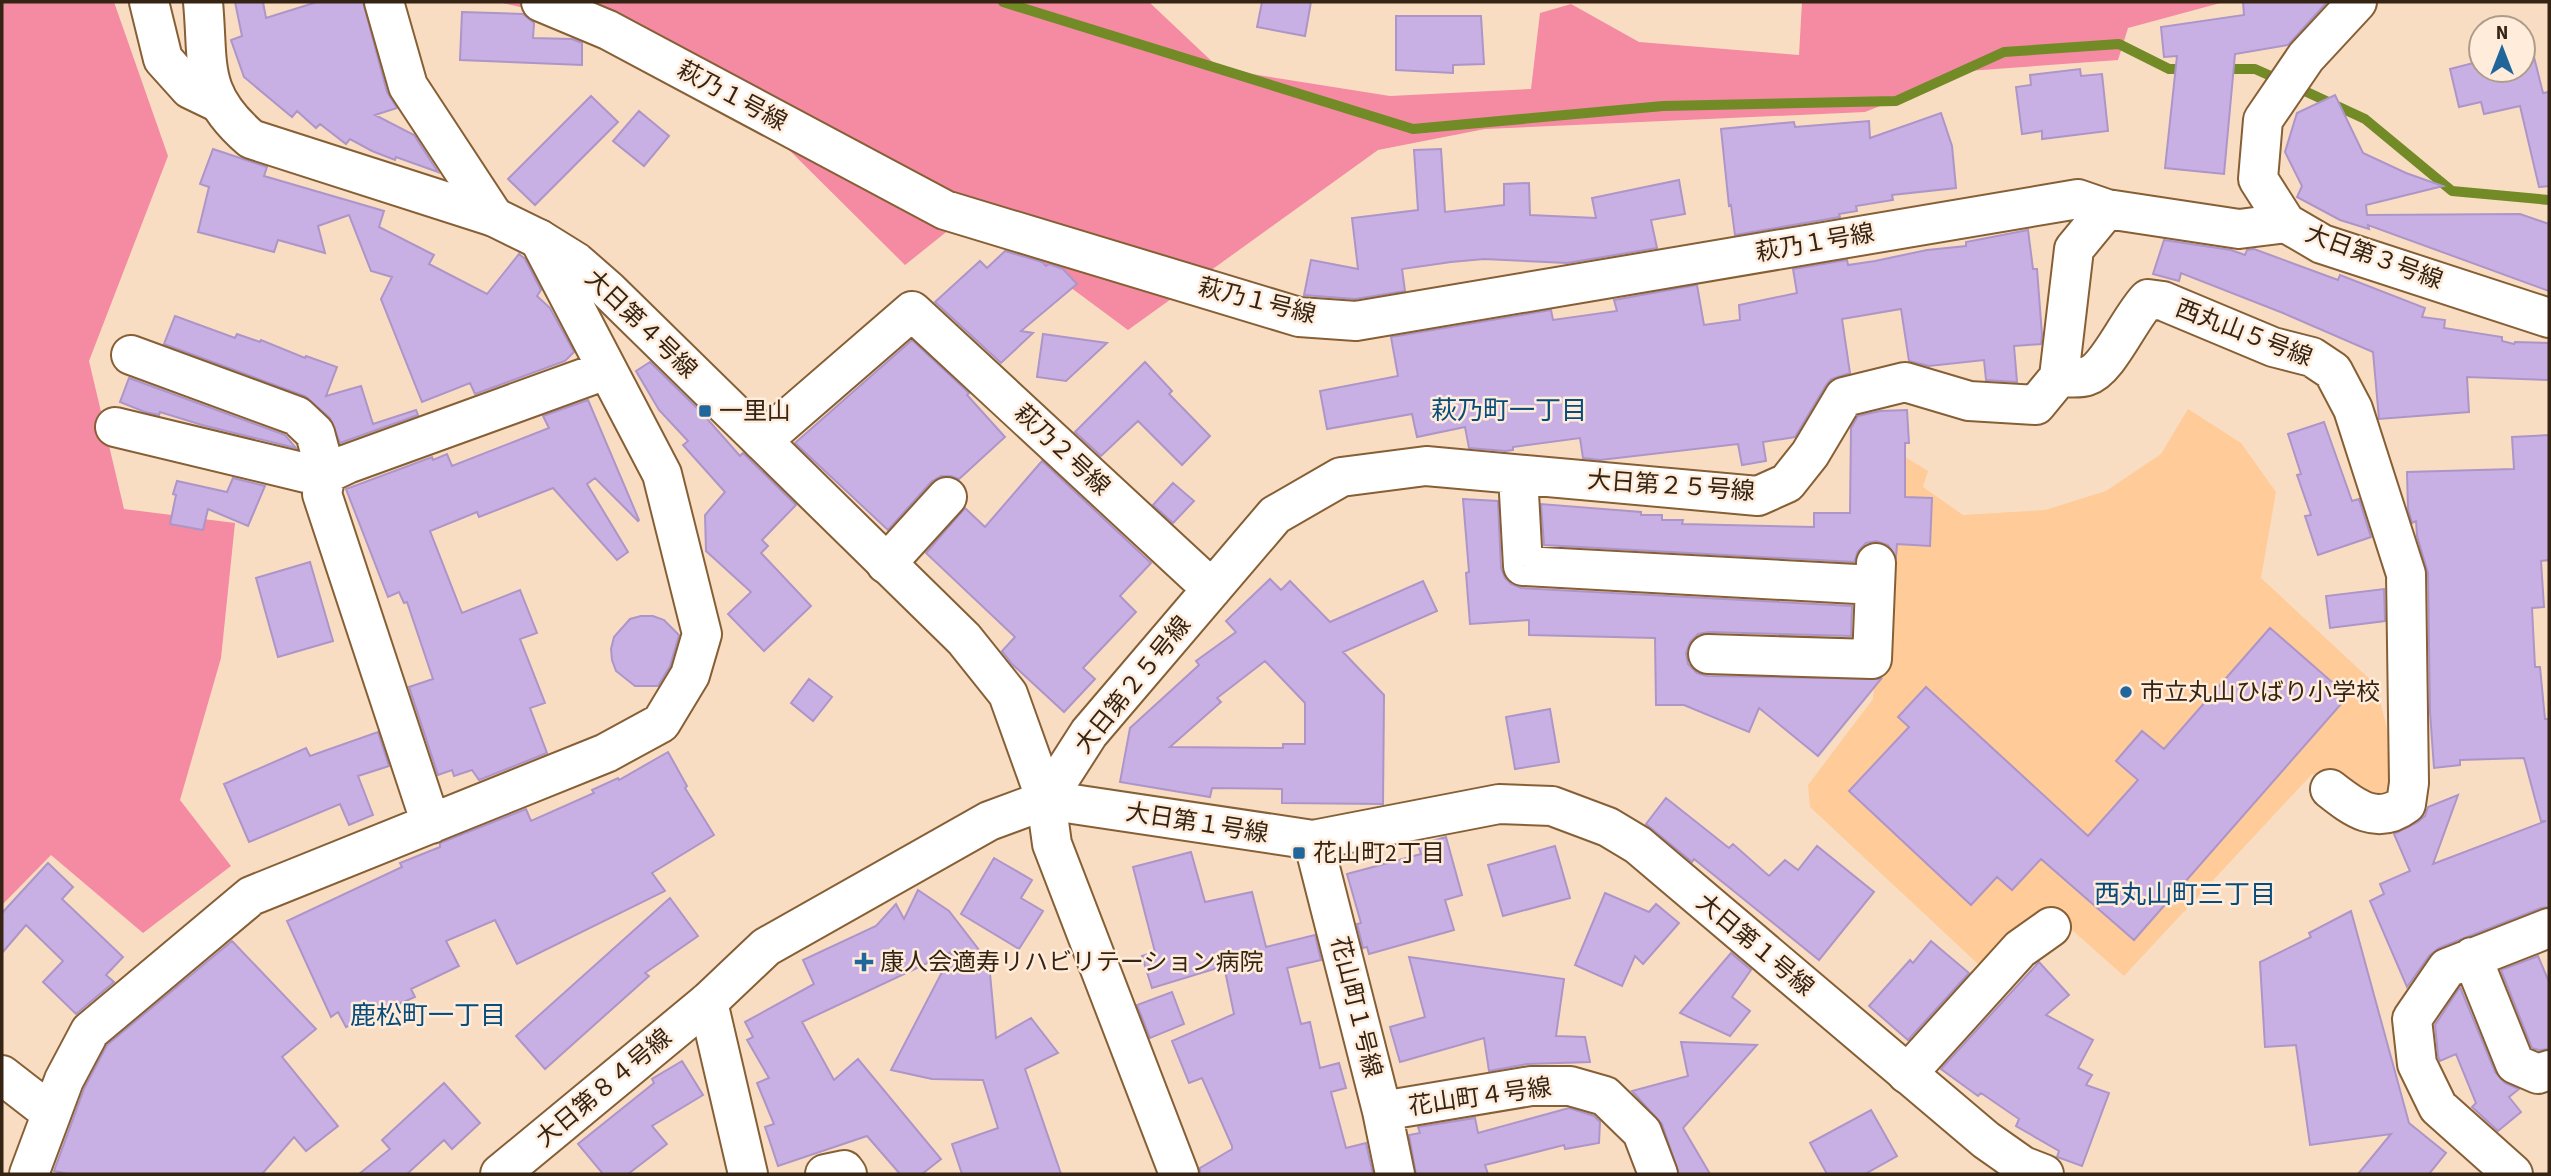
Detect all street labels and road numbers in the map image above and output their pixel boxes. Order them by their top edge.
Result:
street label: 萩乃１号線 [671,52,793,140]
street label: 萩乃１号線 [1753,215,1877,271]
street label: 大日第３号線 [2300,216,2448,298]
street label: 大日第４号線 [577,261,705,387]
street label: 萩乃１号線 [1195,270,1319,332]
street label: 西丸山５号線 [2171,291,2317,375]
street label: 萩乃２号線 [1006,396,1118,504]
street label: 大日第２５号線 [1586,463,1756,509]
street label: 大日第２５号線 [1067,609,1199,761]
street label: 大日第１号線 [1123,794,1271,852]
street label: 大日第１号線 [1689,885,1821,1005]
street label: 花山町１号線 [1322,933,1390,1081]
street label: 大日第８４号線 [528,1021,680,1155]
street label: 花山町４号線 [1406,1070,1554,1124]

